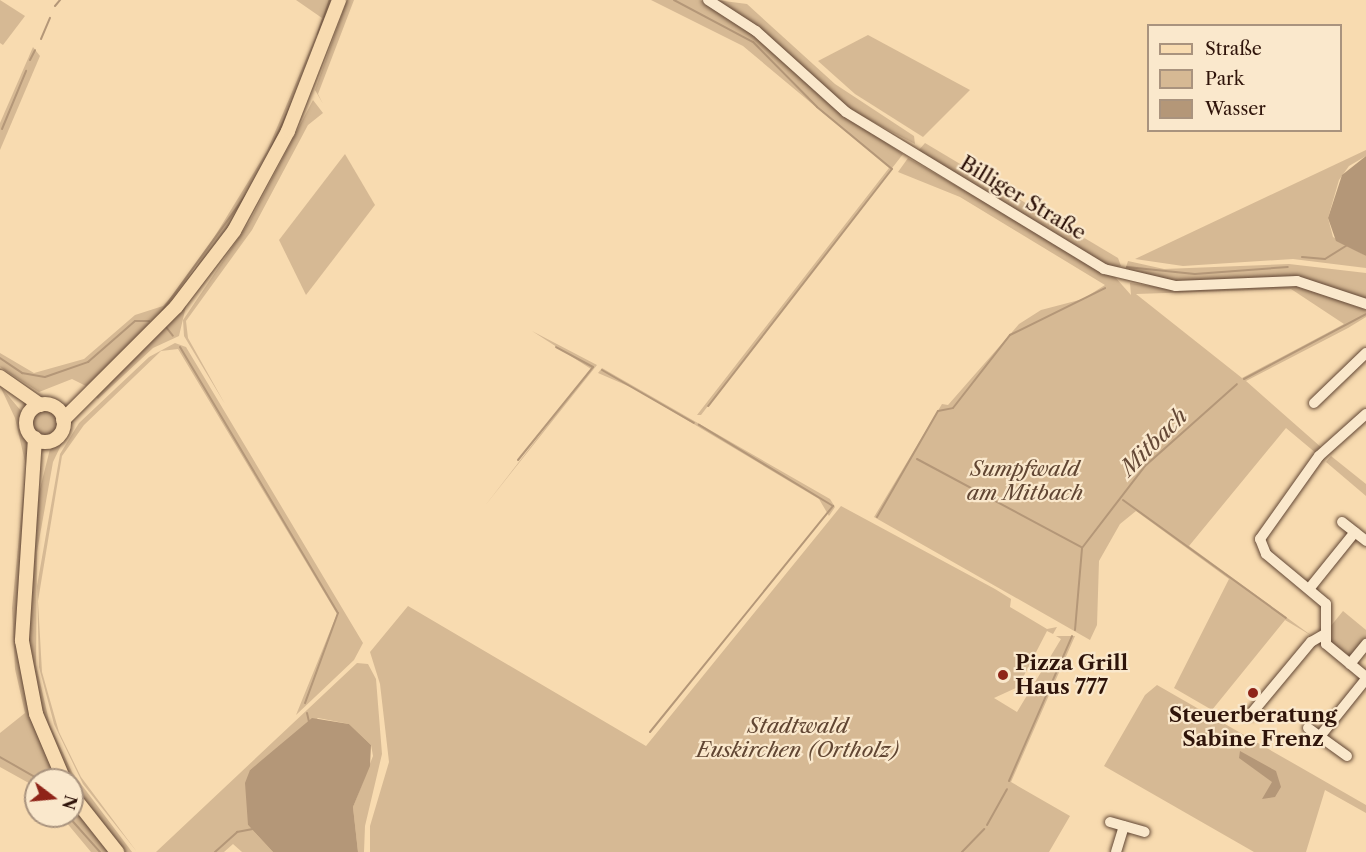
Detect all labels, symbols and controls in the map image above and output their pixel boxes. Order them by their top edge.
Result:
legend [1147,24,1342,132]
text: Straße [1205,38,1262,60]
text: Park [1205,68,1244,90]
text: Wasser [1205,98,1266,120]
street label: Billiger Straße [955,150,1091,246]
water label: Mitbach [1115,403,1193,481]
park label: Sumpfwald am Mitbach [967,456,1083,506]
place label: Pizza Grill Haus 777 [1015,650,1128,700]
marker: Pizza Grill Haus 777 [996,668,1010,682]
marker: Steuerberatung Sabine Frenz [1246,686,1260,700]
place label: Steuerberatung Sabine Frenz [1169,702,1337,752]
park label: Stadtwald Euskirchen (Ortholz) [696,713,900,763]
north arrow [24,768,84,828]
text: N [58,793,81,812]

